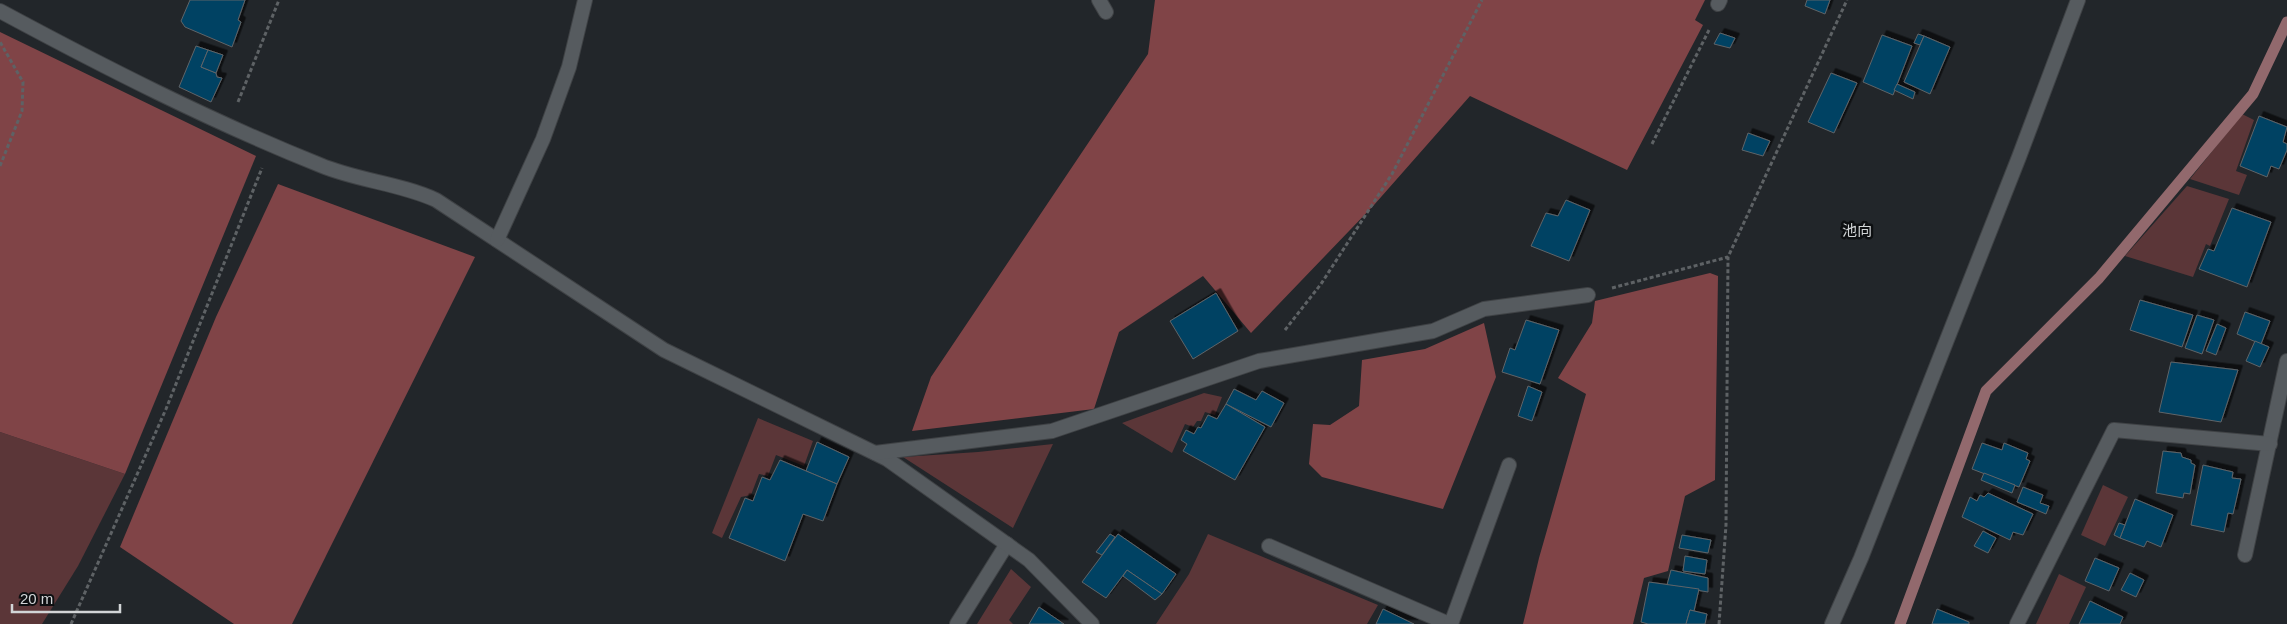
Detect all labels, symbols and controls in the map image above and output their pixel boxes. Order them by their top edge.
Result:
district label: 池向 [1842,222,1872,239]
scale bar [12,582,120,614]
text: 20 m [20,590,53,607]

